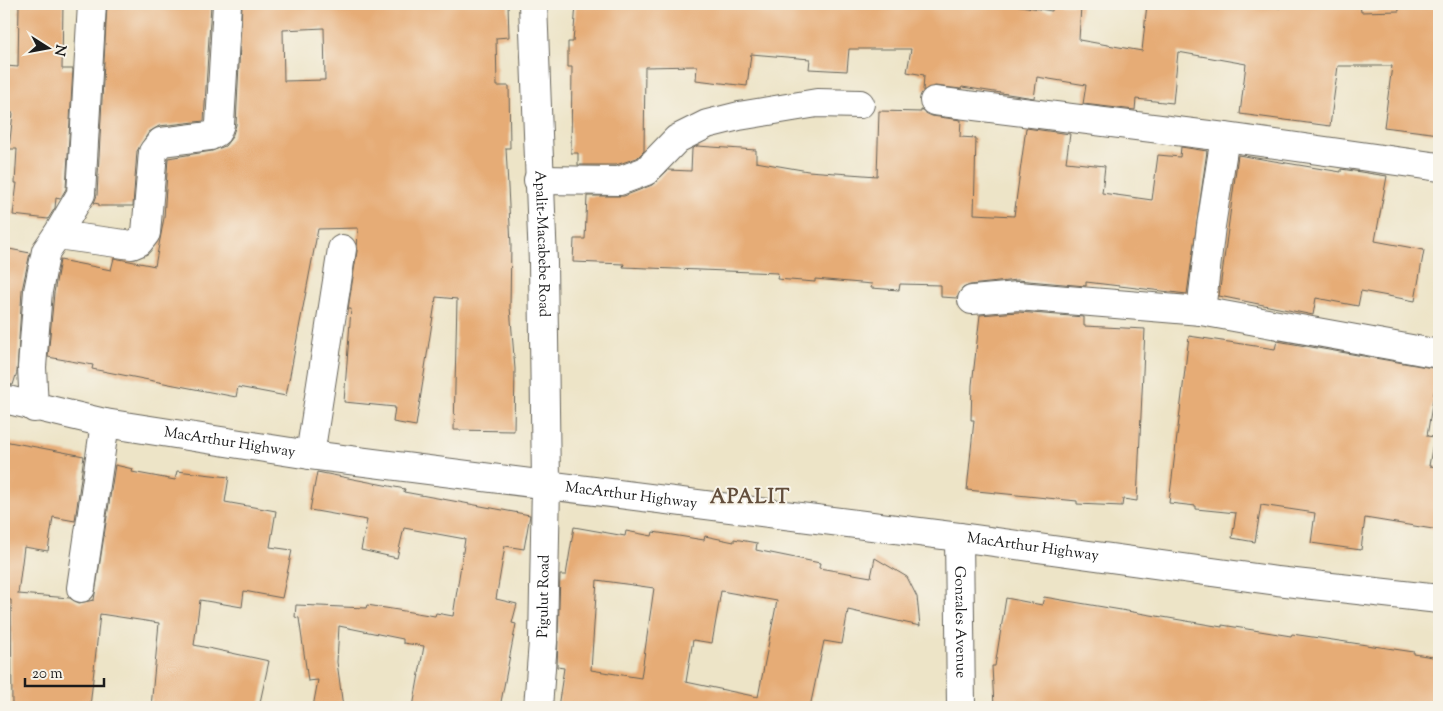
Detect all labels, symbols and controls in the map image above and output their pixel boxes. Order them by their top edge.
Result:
north arrow [22,22,72,72]
text: N [48,43,70,57]
street label: Apalit-Macabebe Road [529,170,554,318]
street label: MacArthur Highway [162,422,297,463]
street label: MacArthur Highway [564,477,699,514]
district label: APALIT [710,484,790,513]
street label: MacArthur Highway [966,528,1101,567]
street label: Pigulut Road [533,554,555,638]
street label: Gonzales Avenue [949,566,971,678]
scale bar [25,656,104,688]
text: 20 m [32,664,63,685]

